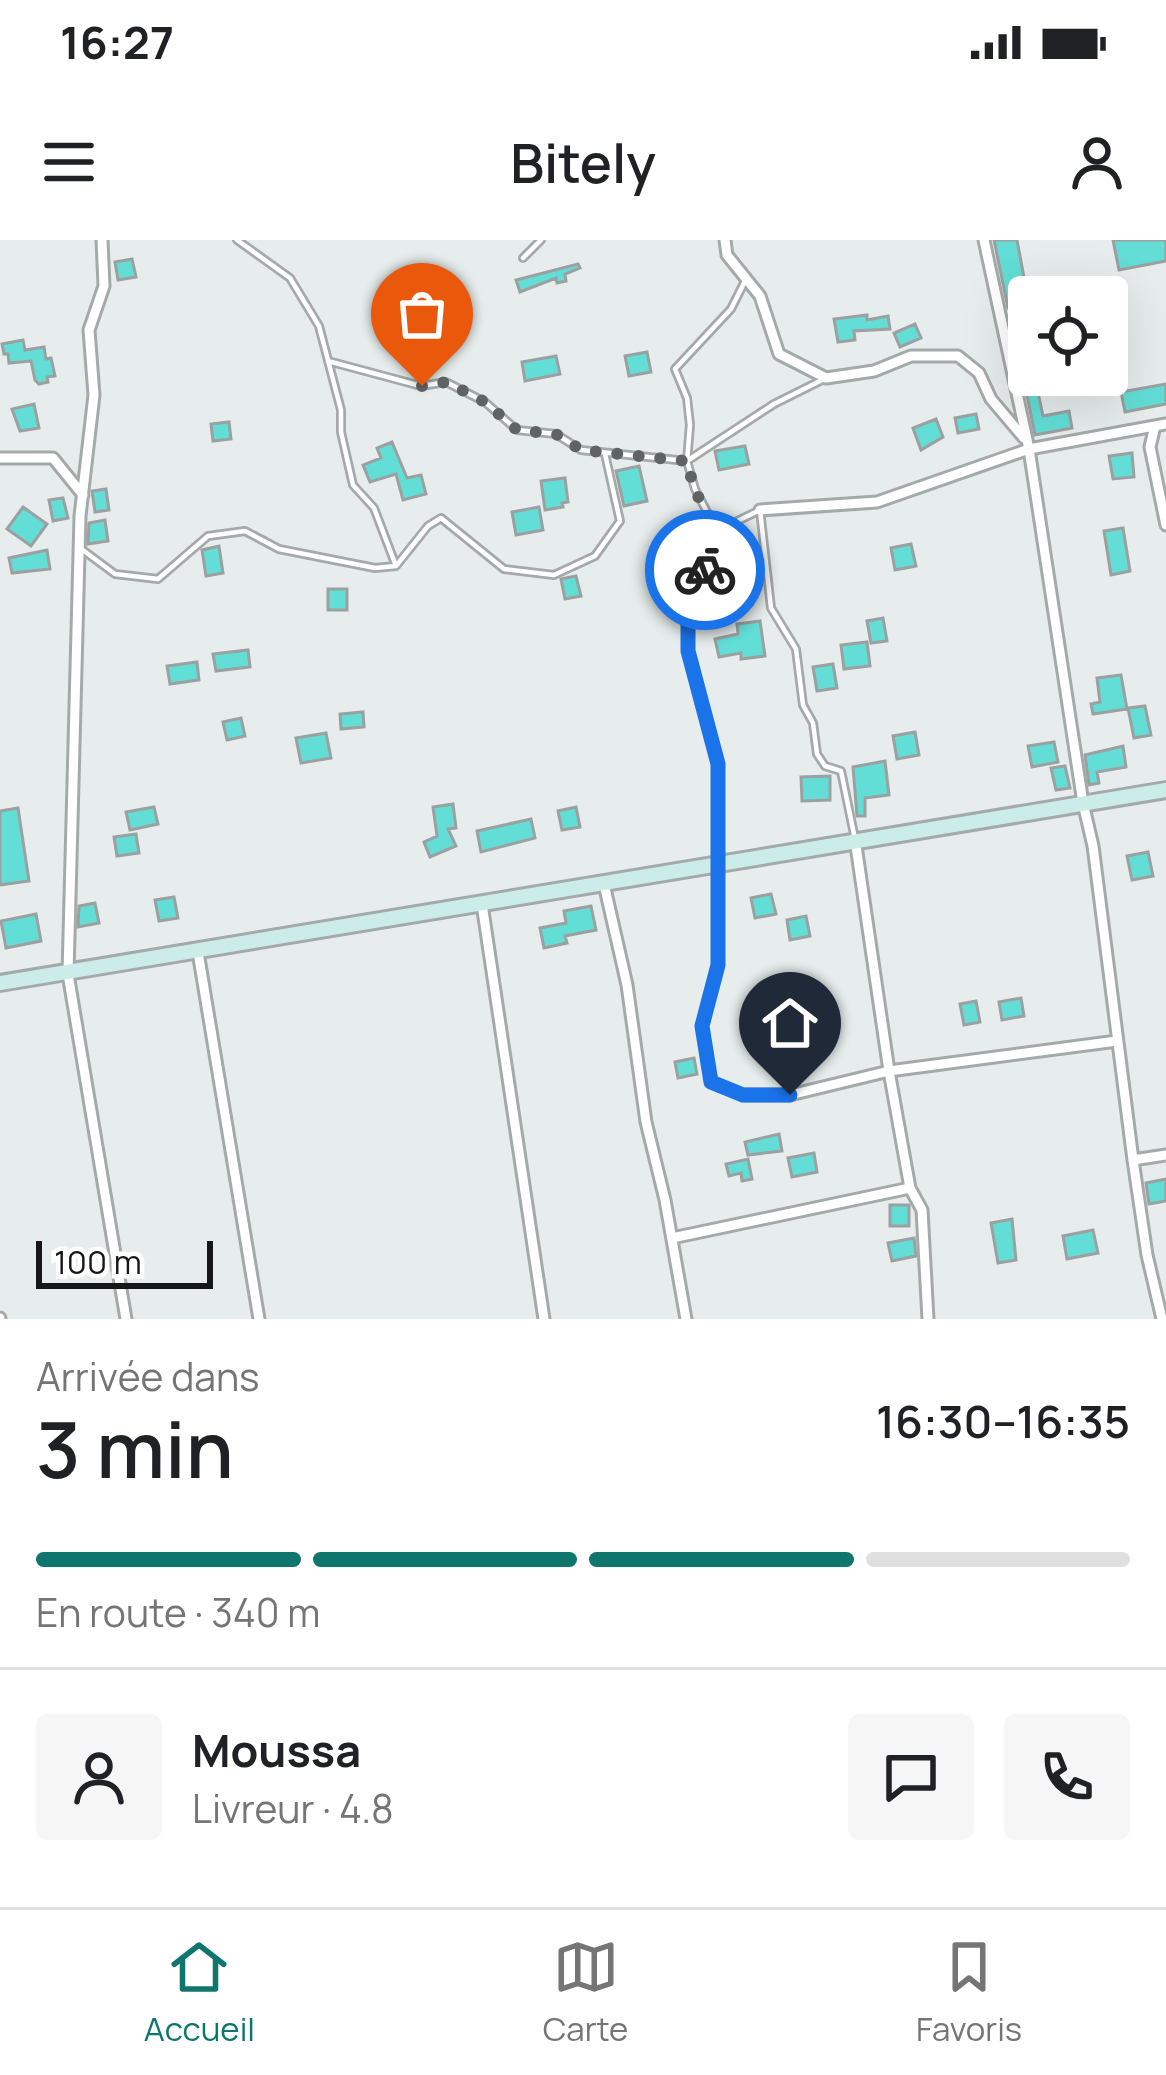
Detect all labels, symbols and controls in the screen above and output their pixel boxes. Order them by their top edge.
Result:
text: 16:27 [60,11,174,73]
text: Bitely [510,125,656,199]
icon: menu [36,129,102,195]
icon: person [1064,129,1130,195]
pin [371,263,473,386]
map controls [1008,276,1128,396]
button: locate [1008,276,1128,396]
icon: bag [389,281,455,347]
courier [645,510,765,630]
icon: bike [672,537,738,603]
pin [739,972,841,1095]
icon: home [757,990,823,1056]
scale bar [36,1235,213,1288]
text: 100 m [54,1239,142,1284]
text: Arrivée dans [36,1349,260,1403]
text: 16:30–16:35 [876,1390,1130,1452]
text: 3 min [36,1395,234,1501]
text: En route · 340 m [36,1585,320,1639]
button: person [36,1714,162,1840]
button: chat [848,1714,974,1840]
button: phone [1004,1714,1130,1840]
text: Moussa [192,1719,361,1781]
text: Livreur · 4.8 [192,1781,394,1835]
tab: Accueil [144,1934,255,2051]
tab: Carte [543,1934,628,2051]
tab: Favoris [916,1934,1022,2051]

